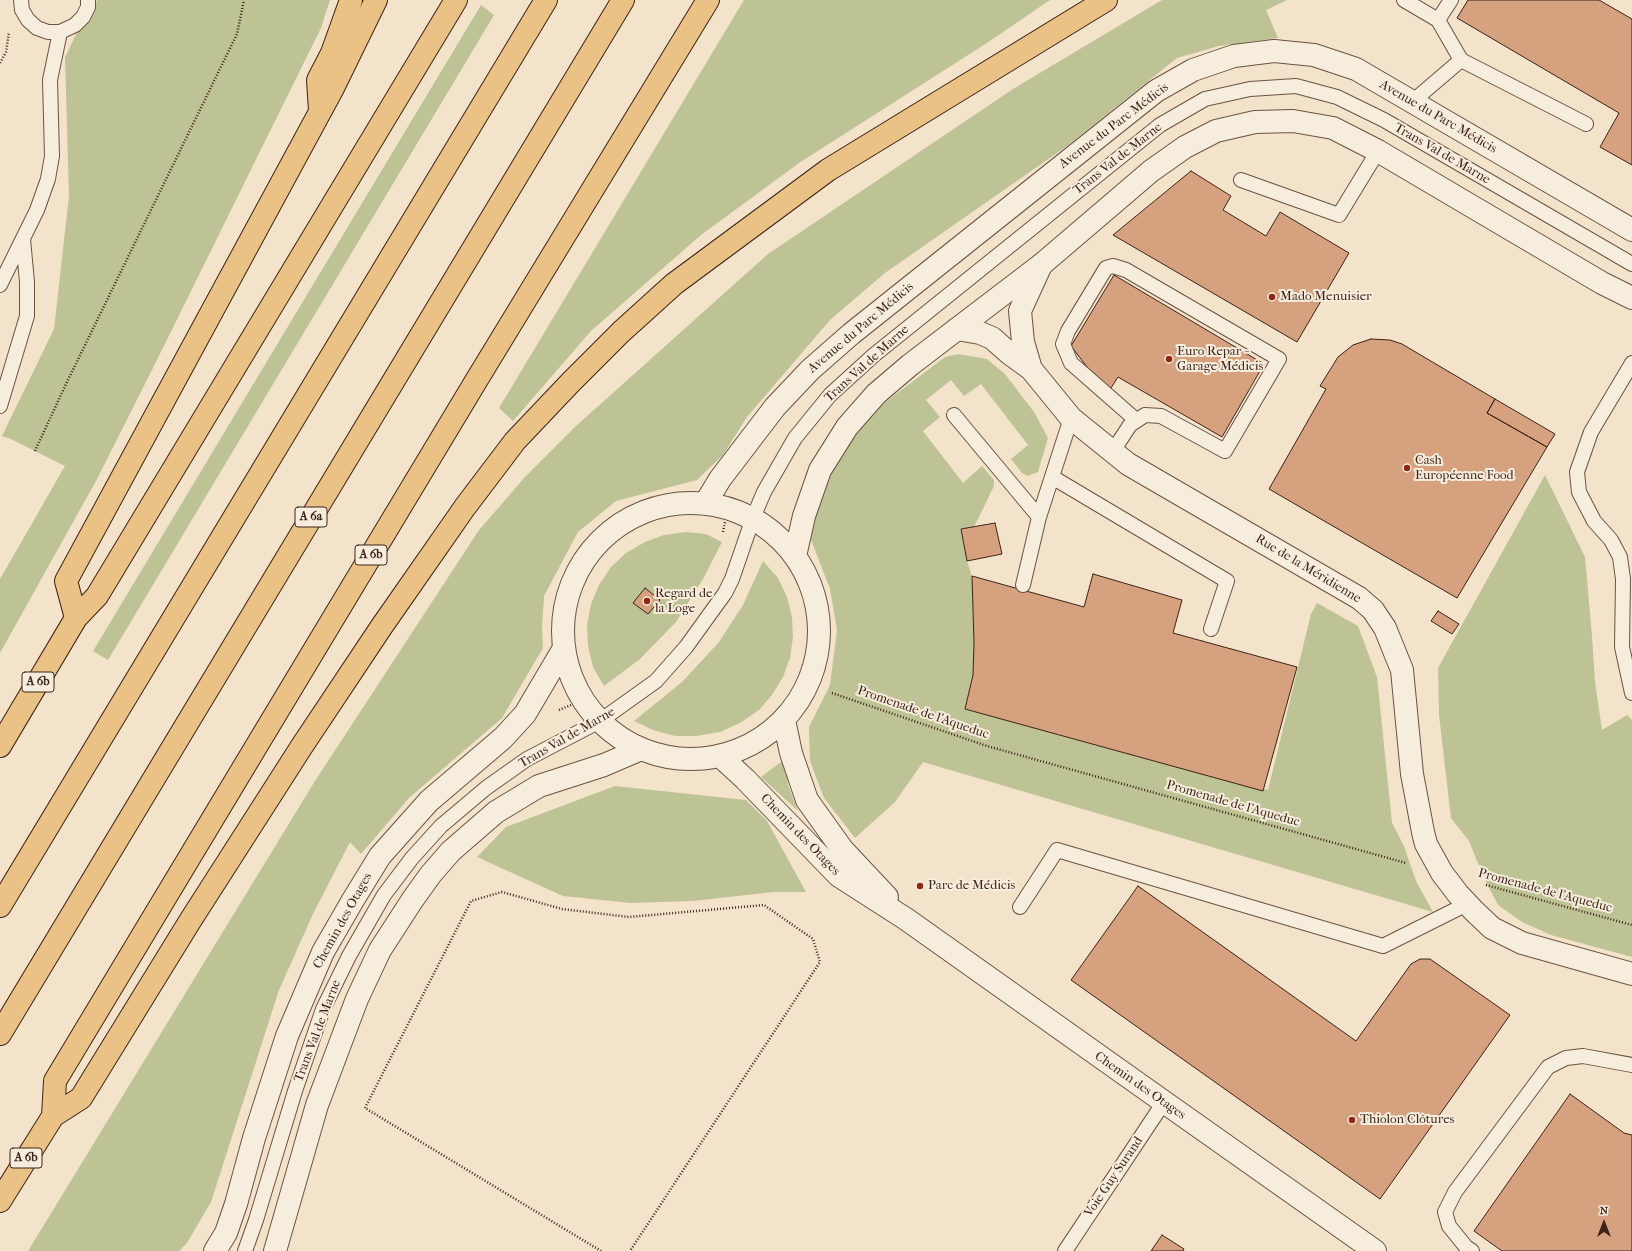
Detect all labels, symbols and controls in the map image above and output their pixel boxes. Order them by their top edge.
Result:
street label: Avenue du Parc Médicis [1376,77,1500,157]
street label: Avenue du Parc Médicis [1056,80,1172,172]
street label: Trans Val de Marne [1071,120,1165,198]
street label: Trans Val de Marne [1391,120,1493,188]
street label: Avenue du Parc Médicis [805,279,917,377]
place label: Mado Menuisier [1280,289,1372,305]
marker: Mado Menuisier [1267,292,1277,302]
street label: Trans Val de Marne [822,322,912,406]
place label: Euro Repar - Garage Médicis [1177,344,1263,375]
marker: Euro Repar - Garage Médicis [1164,354,1174,364]
place label: Cash Européenne Food [1415,453,1514,484]
marker: Cash Européenne Food [1402,463,1412,473]
road number: A 6a [295,507,327,527]
street label: Rue de la Méridienne [1252,531,1364,607]
road number: A 6b [355,545,387,565]
place label: Regard de la Loge [655,586,712,617]
marker: Regard de la Loge [642,596,652,606]
road number: A 6b [22,672,54,692]
street label: Promenade de l'Aqueduc [855,683,991,743]
street label: Trans Val de Marne [516,704,618,772]
street label: Promenade de l'Aqueduc [1165,778,1301,830]
street label: Chemin des Otages [757,791,843,879]
street label: Promenade de l'Aqueduc [1476,866,1614,916]
street label: Chemin des Otages [310,870,376,972]
place label: Parc de Médicis [928,878,1015,894]
marker: Parc de Médicis [915,881,925,891]
street label: Trans Val de Marne [291,978,345,1084]
street label: Chemin des Otages [1091,1049,1189,1123]
place label: Thiolon Clôtures [1360,1112,1454,1128]
marker: Thiolon Clôtures [1347,1115,1357,1125]
street label: Voie Guy Surand [1081,1134,1147,1220]
road number: A 6b [10,1148,42,1168]
north arrow [1584,1203,1624,1243]
text: N [1600,1204,1608,1217]

